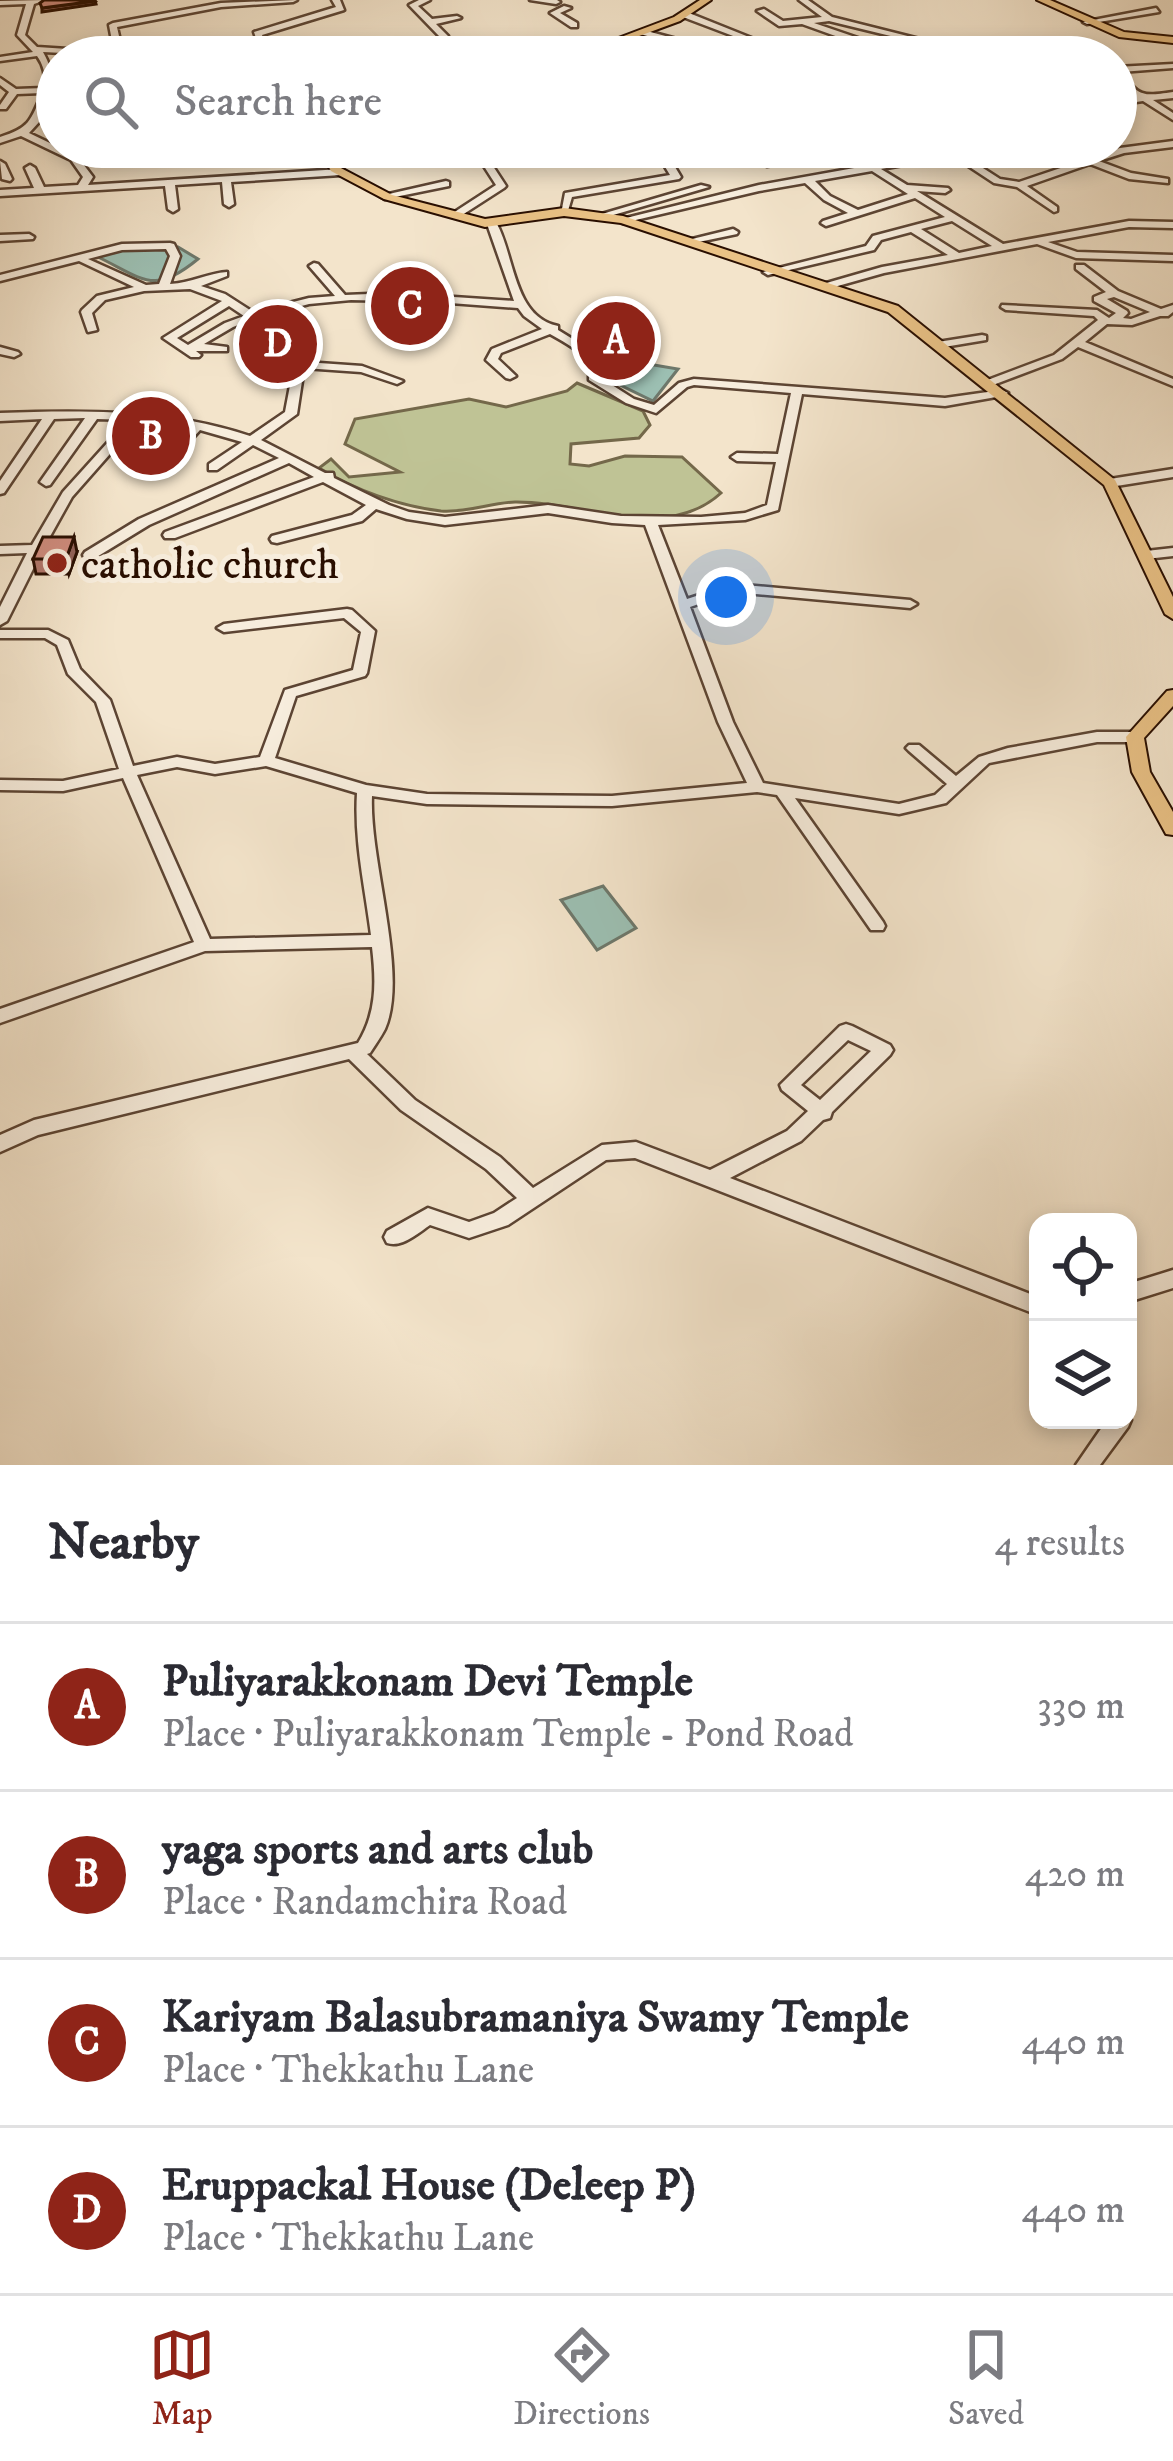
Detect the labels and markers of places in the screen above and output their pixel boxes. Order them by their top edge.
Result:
pin: C [371,261,449,351]
pin: A [577,296,655,386]
pin: D [239,299,317,389]
pin: B [112,391,190,481]
place label: catholic church [81,540,339,592]
marker: catholic church [44,550,70,576]

